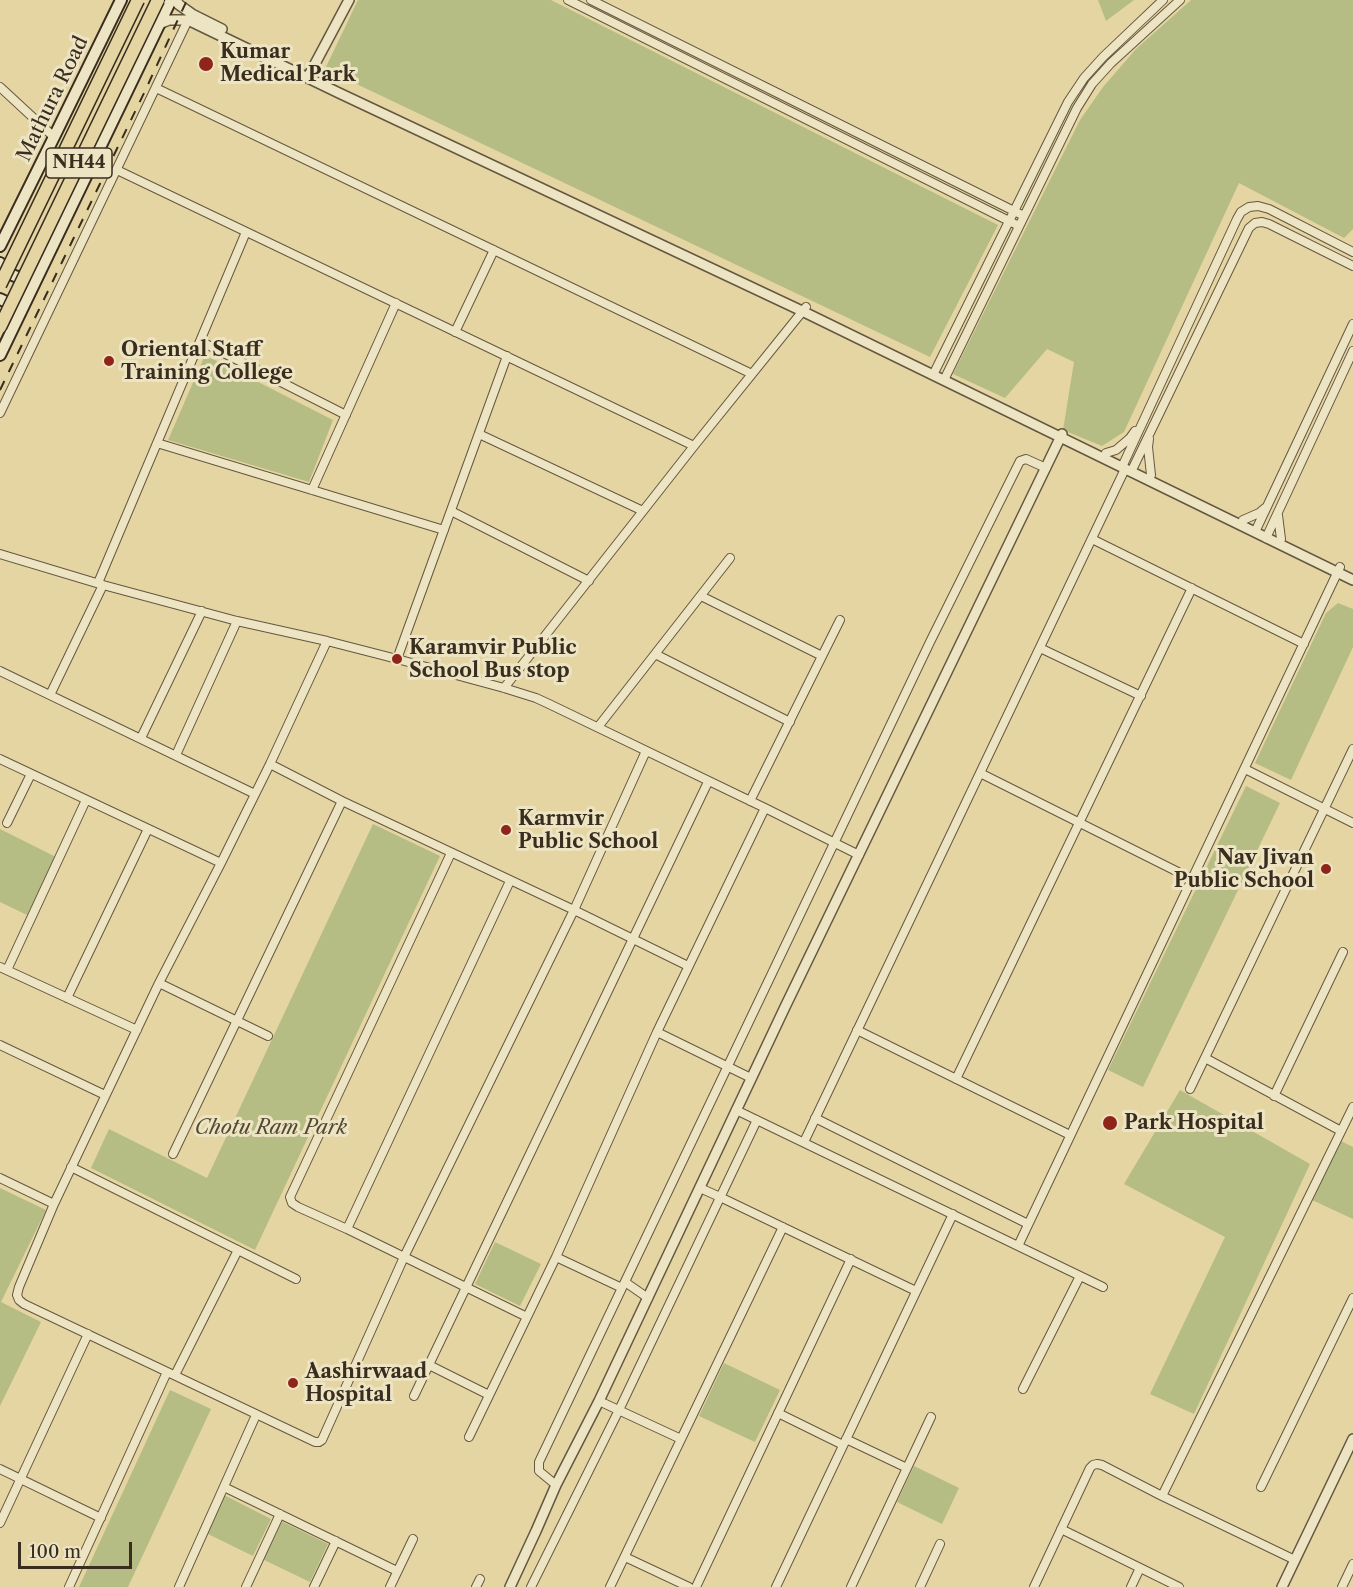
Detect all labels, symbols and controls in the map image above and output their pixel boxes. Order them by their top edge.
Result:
street label: Mathura Road [12,33,94,165]
place label: Kumar Medical Park [220,40,356,87]
marker: Kumar Medical Park [197,55,215,73]
road number: NH44 [46,148,112,178]
place label: Oriental Staff Training College [121,338,293,385]
marker: Oriental Staff Training College [102,354,116,368]
place label: Karamvir Public School Bus stop [409,636,577,683]
marker: Karamvir Public School Bus stop [390,652,404,666]
place label: Karmvir Public School [518,807,658,854]
marker: Karmvir Public School [499,823,513,837]
place label: Nav Jivan Public School [1174,846,1314,893]
marker: Nav Jivan Public School [1319,862,1333,876]
place label: Park Hospital [1124,1111,1264,1135]
marker: Park Hospital [1101,1114,1119,1132]
park label: Chotu Ram Park [195,1116,347,1140]
place label: Aashirwaad Hospital [305,1360,427,1407]
marker: Aashirwaad Hospital [286,1376,300,1390]
scale bar [21,1530,135,1568]
text: 100 m [29,1541,81,1563]

